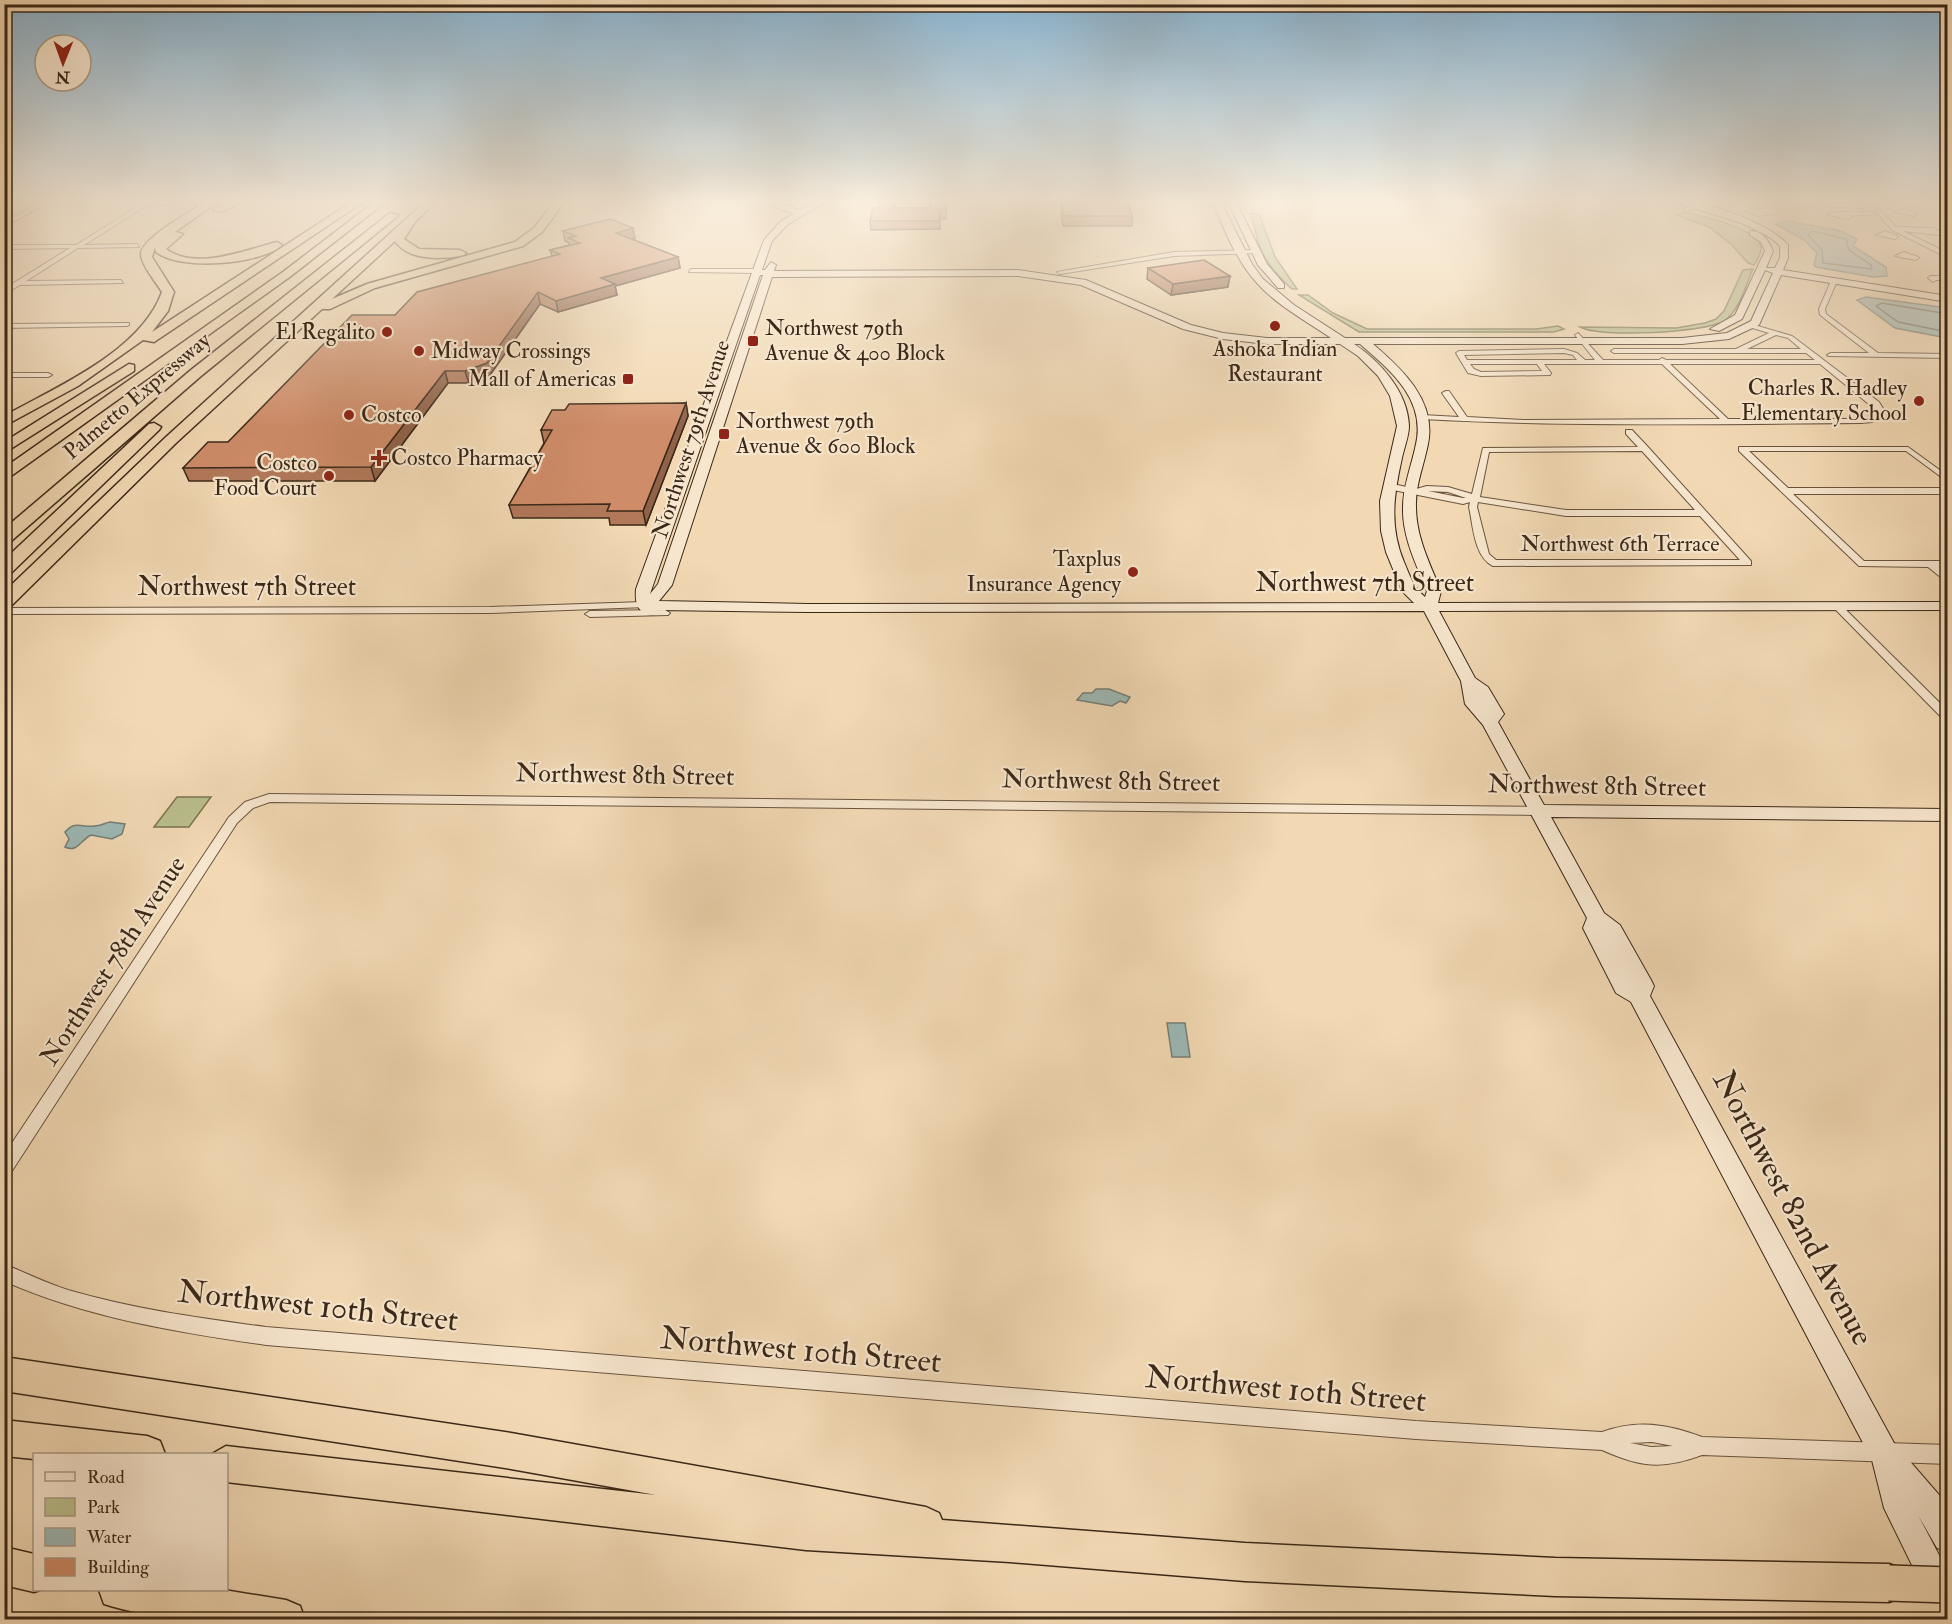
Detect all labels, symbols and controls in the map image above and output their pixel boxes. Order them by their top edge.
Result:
north arrow [33,33,93,93]
text: N [55,67,71,87]
place label: Northwest 79th Avenue & 400 Block [764,314,946,367]
place label: El Regalito [275,318,375,346]
marker: Ashoka Indian Restaurant [1268,319,1282,333]
marker: El Regalito [380,325,394,339]
street label: Palmetto Expressway [58,326,217,467]
marker: Northwest 79th Avenue & 400 Block [746,334,760,348]
place label: Ashoka Indian Restaurant [1212,335,1337,388]
street label: Northwest 79th Avenue [646,336,736,542]
place label: Midway Crossings [431,337,591,365]
marker: Midway Crossings [412,344,426,358]
place label: Mall of Americas [468,365,616,393]
marker: Mall of Americas [621,372,635,386]
place label: Charles R. Hadley Elementary School [1741,374,1907,427]
marker: Charles R. Hadley Elementary School [1912,394,1926,408]
place label: Costco [361,401,422,429]
place label: Northwest 79th Avenue & 600 Block [735,407,916,460]
marker: Costco [342,408,356,422]
marker: Northwest 79th Avenue & 600 Block [717,427,731,441]
place label: Costco Pharmacy [391,444,543,472]
place label: Costco Food Court [214,449,317,502]
marker: Costco Pharmacy [372,451,386,465]
marker: Costco Food Court [322,469,336,483]
street label: Northwest 6th Terrace [1521,530,1719,558]
place label: Taxplus Insurance Agency [967,545,1121,598]
marker: Taxplus Insurance Agency [1126,565,1140,579]
street label: Northwest 7th Street [1256,567,1474,599]
street label: Northwest 7th Street [138,571,356,603]
street label: Northwest 8th Street [515,757,735,793]
street label: Northwest 8th Street [1001,763,1221,799]
street label: Northwest 8th Street [1487,768,1707,804]
street label: Northwest 78th Avenue [33,850,193,1072]
street label: Northwest 82nd Avenue [1704,1064,1882,1352]
street label: Northwest 10th Street [176,1271,460,1341]
street label: Northwest 10th Street [659,1318,943,1382]
street label: Northwest 10th Street [1144,1357,1428,1421]
legend [33,1453,228,1591]
text: Road [87,1466,125,1489]
text: Park [87,1496,120,1519]
text: Water [86,1526,131,1549]
text: Building [87,1556,150,1579]

